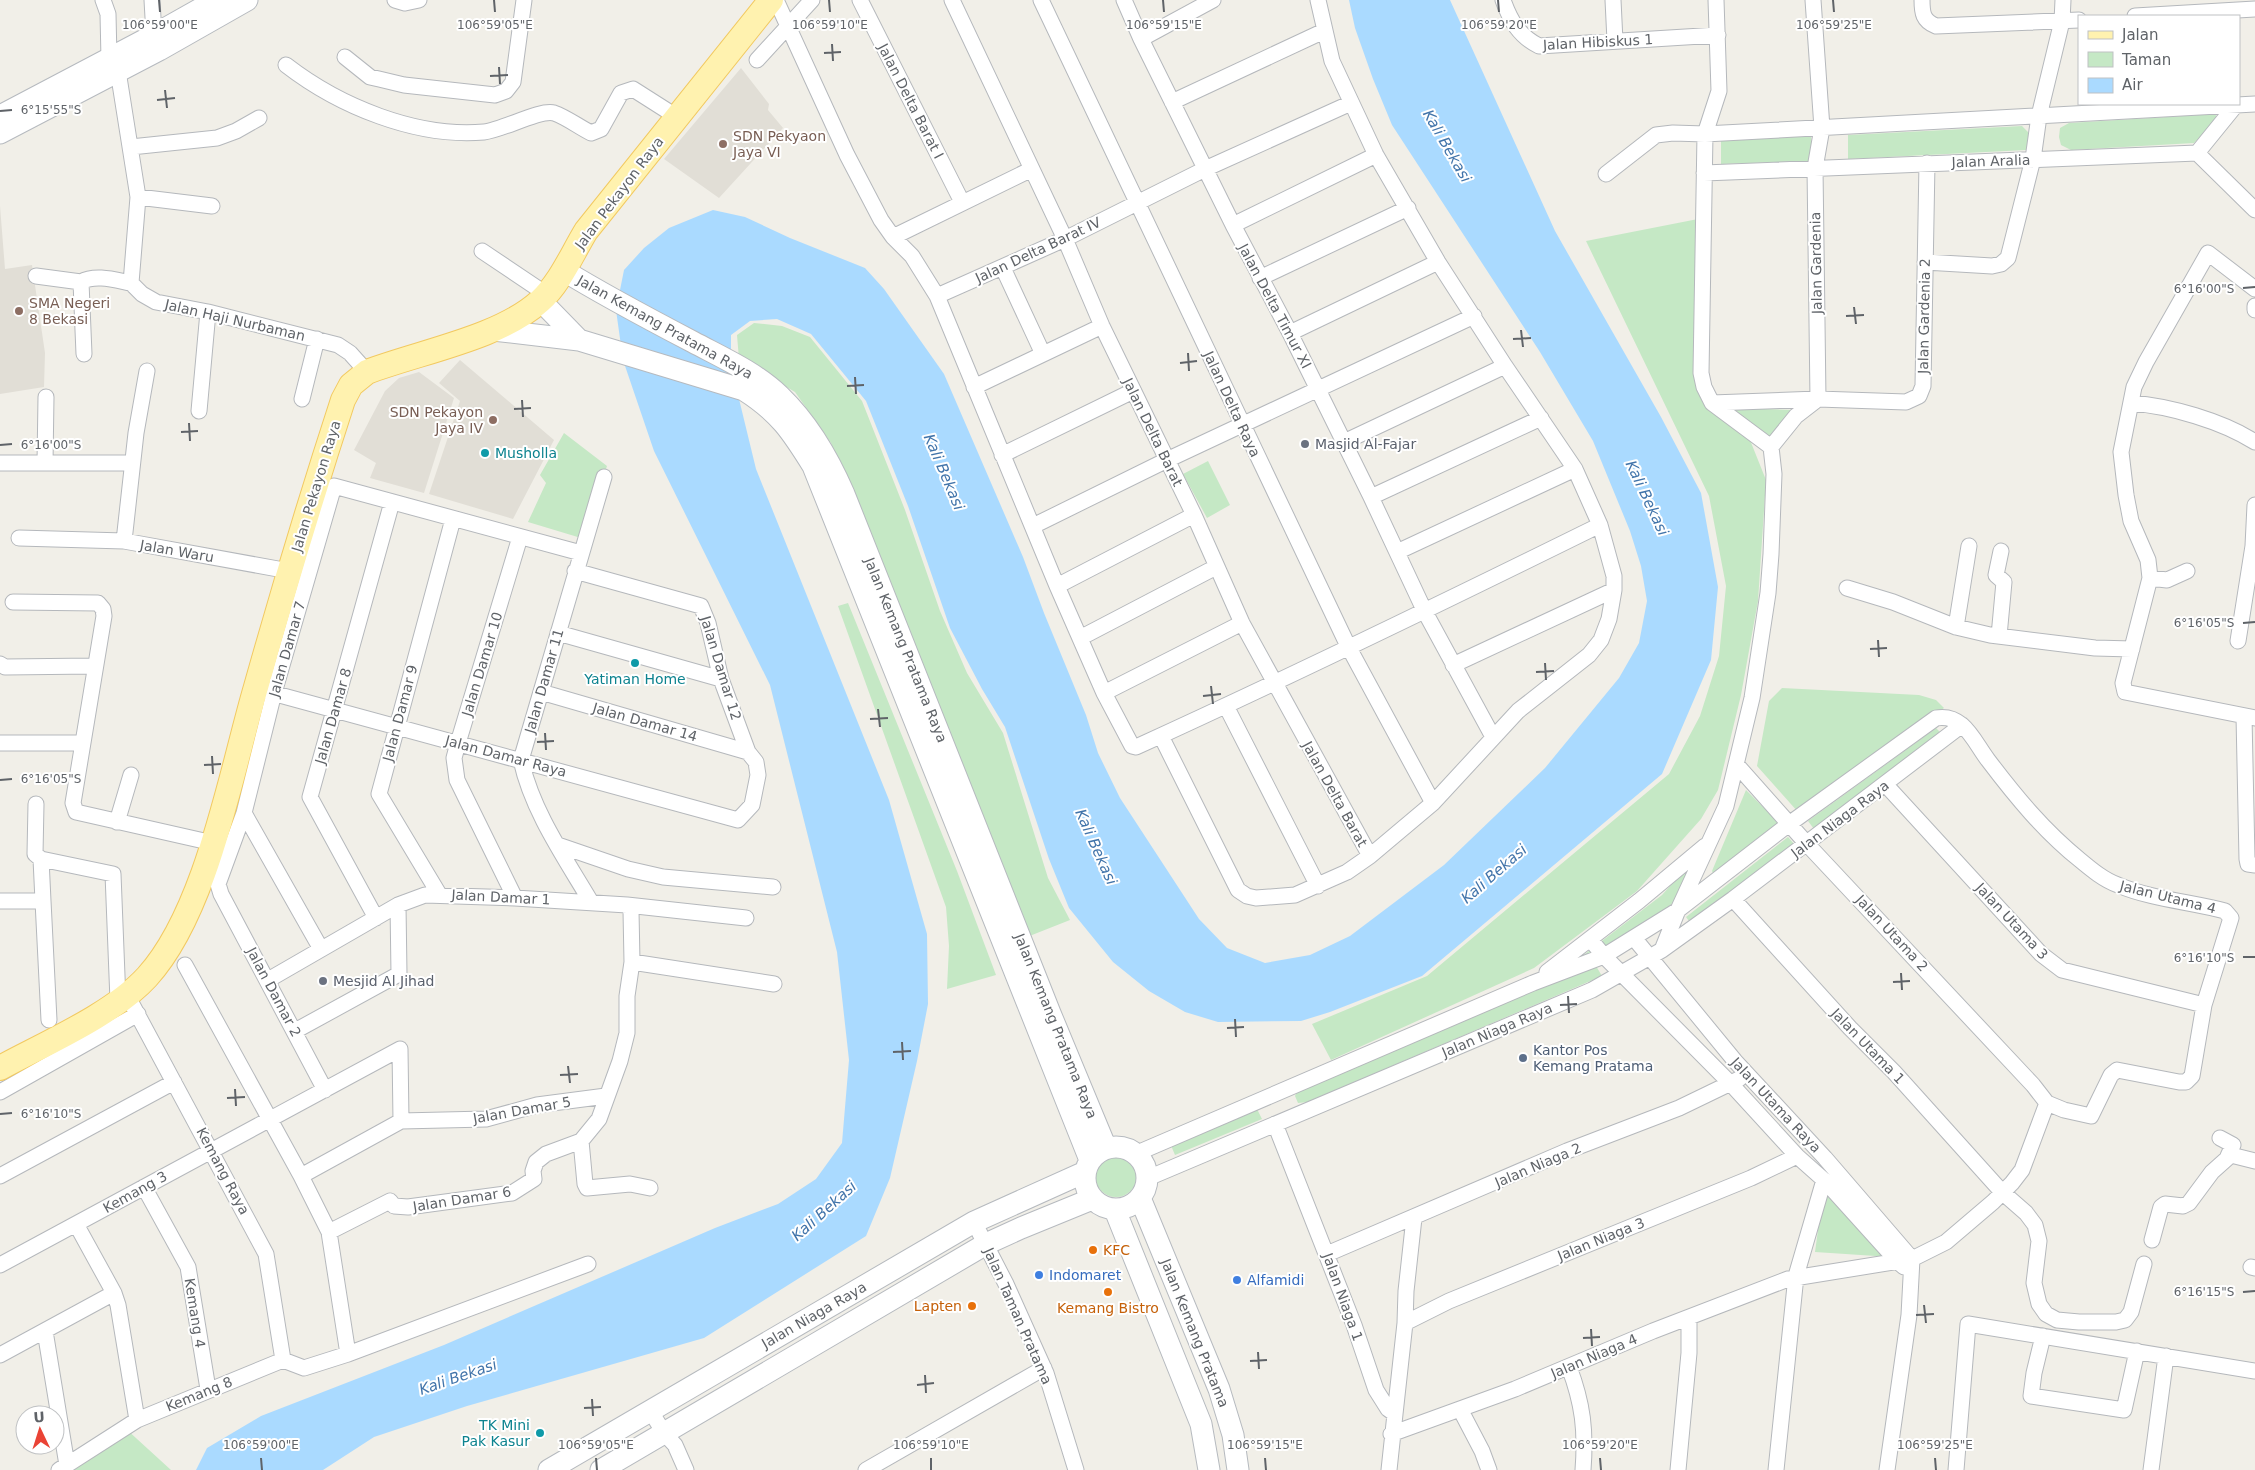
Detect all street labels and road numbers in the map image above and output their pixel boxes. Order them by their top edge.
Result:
street label: Jalan Hibiskus 1 [1542,31,1653,53]
street label: Jalan Delta Barat I [875,40,947,161]
street label: Jalan Pekayon Raya [571,134,666,253]
street label: Jalan Aralia [1950,152,2031,170]
street label: Jalan Gardenia [1807,212,1825,315]
street label: Jalan Delta Barat IV [972,214,1104,287]
street label: Jalan Delta Timur XI [1235,240,1315,371]
street label: Jalan Gardenia 2 [1915,258,1933,375]
street label: Jalan Kemang Pratama Raya [574,271,756,382]
street label: Jalan Haji Nurbaman [162,296,307,344]
street label: Jalan Delta Raya [1200,348,1264,460]
street label: Jalan Delta Barat [1119,374,1186,489]
street label: Jalan Pekayon Raya [288,418,344,555]
street label: Jalan Waru [138,536,215,565]
street label: Jalan Kemang Pratama Raya [861,554,951,745]
street label: Jalan Damar 7 [265,599,308,700]
street label: Jalan Damar 10 [458,610,505,719]
street label: Jalan Damar 12 [697,613,744,722]
street label: Jalan Damar 11 [521,627,567,736]
street label: Jalan Damar 9 [379,663,421,764]
street label: Jalan Damar 8 [311,666,354,767]
street label: Jalan Damar 14 [590,699,699,745]
street label: Jalan Damar Raya [443,732,569,780]
street label: Jalan Delta Barat [1299,738,1371,850]
street label: Jalan Niaga Raya [1787,777,1892,862]
street label: Jalan Utama 4 [2117,877,2218,917]
street label: Jalan Utama 3 [1972,879,2051,962]
street label: Jalan Damar 1 [450,886,551,908]
street label: Jalan Utama 2 [1852,891,1931,974]
street label: Jalan Kemang Pratama Raya [1011,930,1101,1121]
street label: Jalan Damar 2 [243,944,304,1040]
street label: Jalan Niaga Raya [1439,1000,1555,1061]
street label: Jalan Utama 1 [1827,1004,1908,1087]
street label: Jalan Utama Raya [1727,1053,1824,1156]
street label: Jalan Damar 5 [471,1094,572,1127]
street label: Kemang Raya [193,1125,253,1217]
street label: Jalan Niaga 2 [1491,1140,1584,1191]
street label: Kemang 3 [100,1168,170,1216]
street label: Jalan Damar 6 [411,1183,512,1215]
street label: Jalan Niaga 3 [1554,1214,1647,1264]
street label: Jalan Taman Pratama [980,1244,1055,1387]
street label: Jalan Niaga 1 [1319,1250,1366,1343]
street label: Jalan Kemang Pratama [1157,1255,1232,1410]
street label: Kemang 4 [182,1277,208,1349]
street label: Jalan Niaga Raya [758,1279,869,1352]
street label: Jalan Niaga 4 [1547,1331,1640,1382]
street label: Kemang 8 [163,1373,235,1415]

